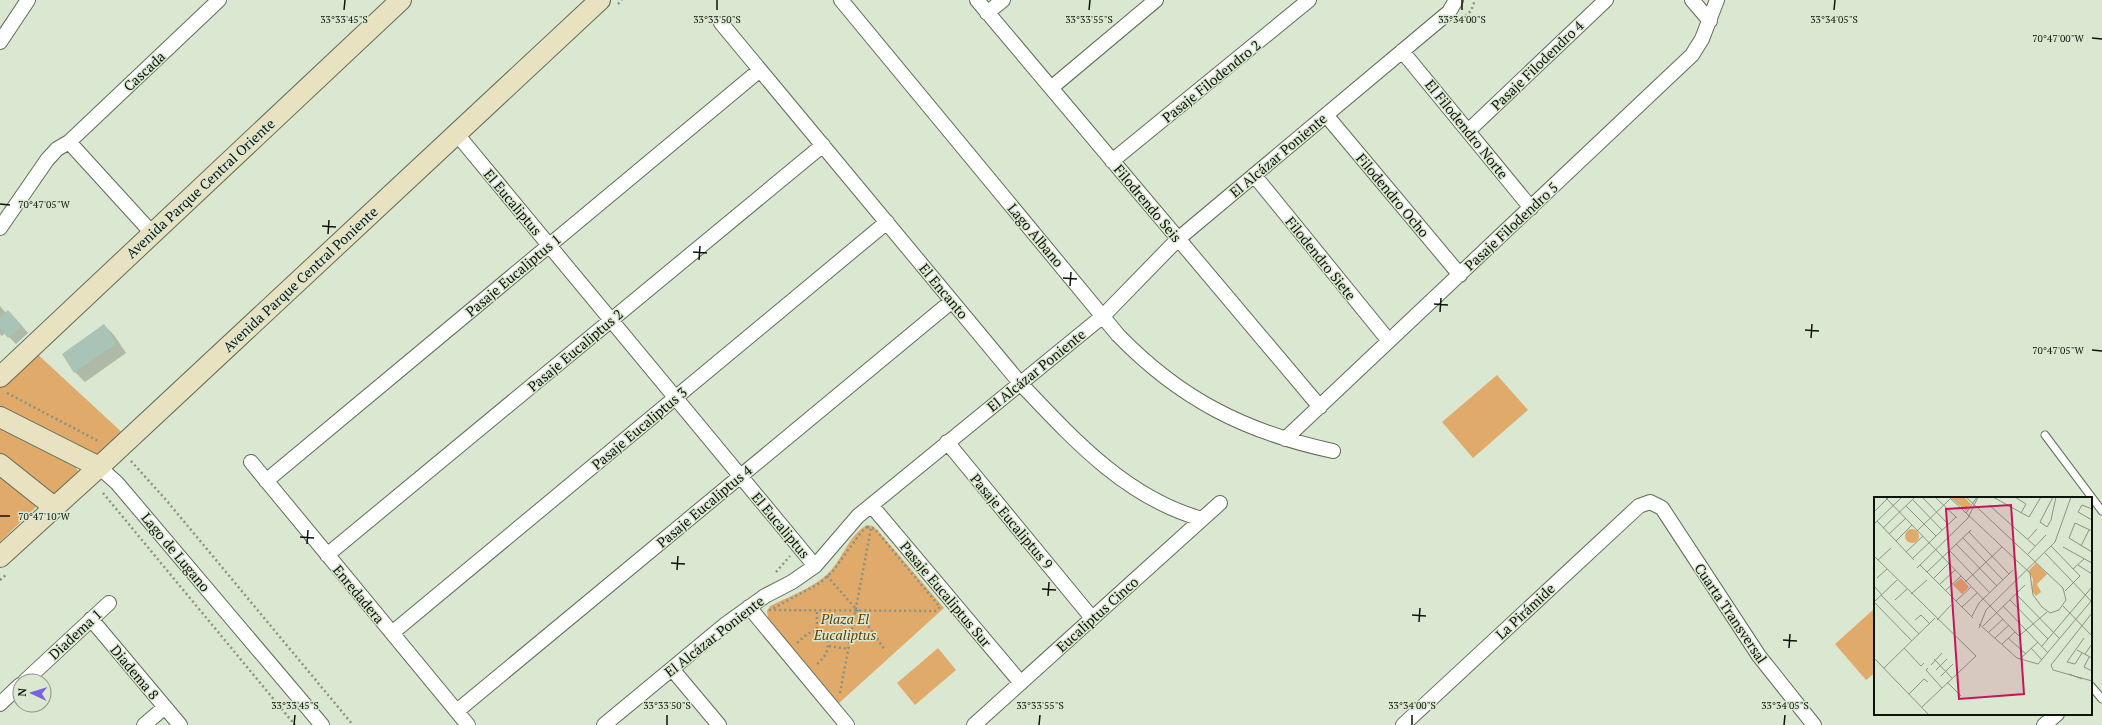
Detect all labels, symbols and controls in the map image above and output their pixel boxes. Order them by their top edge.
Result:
text: 33°33'45"S [320,13,368,26]
text: 33°33'50"S [693,13,741,26]
text: 33°33'55"S [1065,13,1113,26]
text: 33°34'00"S [1438,13,1486,26]
text: 33°34'05"S [1810,13,1858,26]
street label: Pasaje Filodendro 4 [1487,16,1588,114]
text: 70°47'00"W [2032,32,2084,45]
street label: Pasaje Filodendro 2 [1158,35,1264,127]
street label: Cascada [119,47,169,95]
street label: El Filodendro Norte [1421,75,1513,183]
street label: El Alcázar Poniente [1225,109,1331,201]
street label: Avenida Parque Central Oriente [121,114,279,262]
street label: Filodendro Ocho [1352,149,1434,241]
street label: Filodrendo Seis [1110,160,1186,246]
street label: El Eucaliptus [480,165,546,239]
street label: Pasaje Filodendro 5 [1460,178,1562,274]
text: 70°47'05"W [18,198,70,211]
street label: Lago Albano [1004,199,1068,271]
street label: Avenida Parque Central Poniente [218,202,382,356]
street label: Filodendro Siete [1281,212,1361,304]
street label: Pasaje Eucaliptus 1 [461,229,565,321]
street label: El Encanto [915,259,973,323]
street label: Pasaje Eucaliptus 2 [523,304,627,396]
street label: El Alcázar Poniente [983,324,1089,416]
text: 70°47'05"W [2032,344,2084,357]
street label: Pasaje Eucaliptus 3 [587,382,691,474]
street label: Pasaje Eucaliptus 4 [652,460,756,552]
street label: Pasaje Eucaliptus 9 [966,469,1058,573]
street label: El Eucaliptus [748,488,814,562]
inset map [1874,497,2092,715]
street label: Lago de Lugano [137,508,215,596]
text: 70°47'10"W [18,510,70,523]
street label: Pasaje Eucaliptus Sur [896,537,996,651]
street label: Cuarta Transversal [1690,559,1772,667]
street label: Enredadera [329,561,389,627]
street label: Eucaliptus Cinco [1052,572,1142,656]
street label: La Pirámide [1491,579,1559,643]
street label: El Alcázar Poniente [660,591,768,681]
street label: Diadema 1 [44,605,106,663]
park label: Plaza El Eucaliptus [813,609,876,644]
street label: Diadema 8 [107,641,163,703]
north arrow [12,673,52,713]
text: N [15,687,29,697]
text: 33°33'45"S [271,699,319,712]
text: 33°33'50"S [643,699,691,712]
text: 33°33'55"S [1016,699,1064,712]
text: 33°34'00"S [1388,699,1436,712]
text: 33°34'05"S [1761,699,1809,712]

